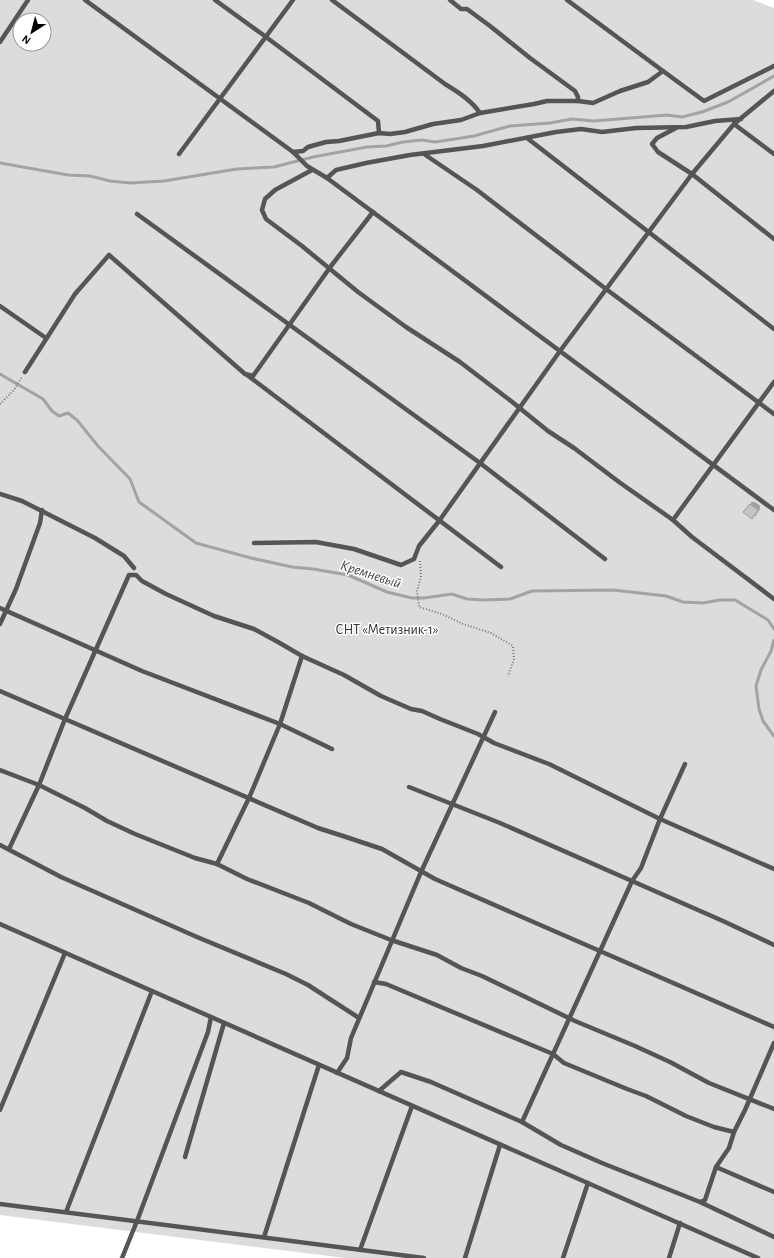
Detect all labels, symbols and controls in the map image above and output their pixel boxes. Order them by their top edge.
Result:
north arrow [12,12,52,52]
text: N [20,33,33,46]
water label: Кремневый [339,558,403,591]
park label: СНТ «Метизник-1» [336,623,438,637]

